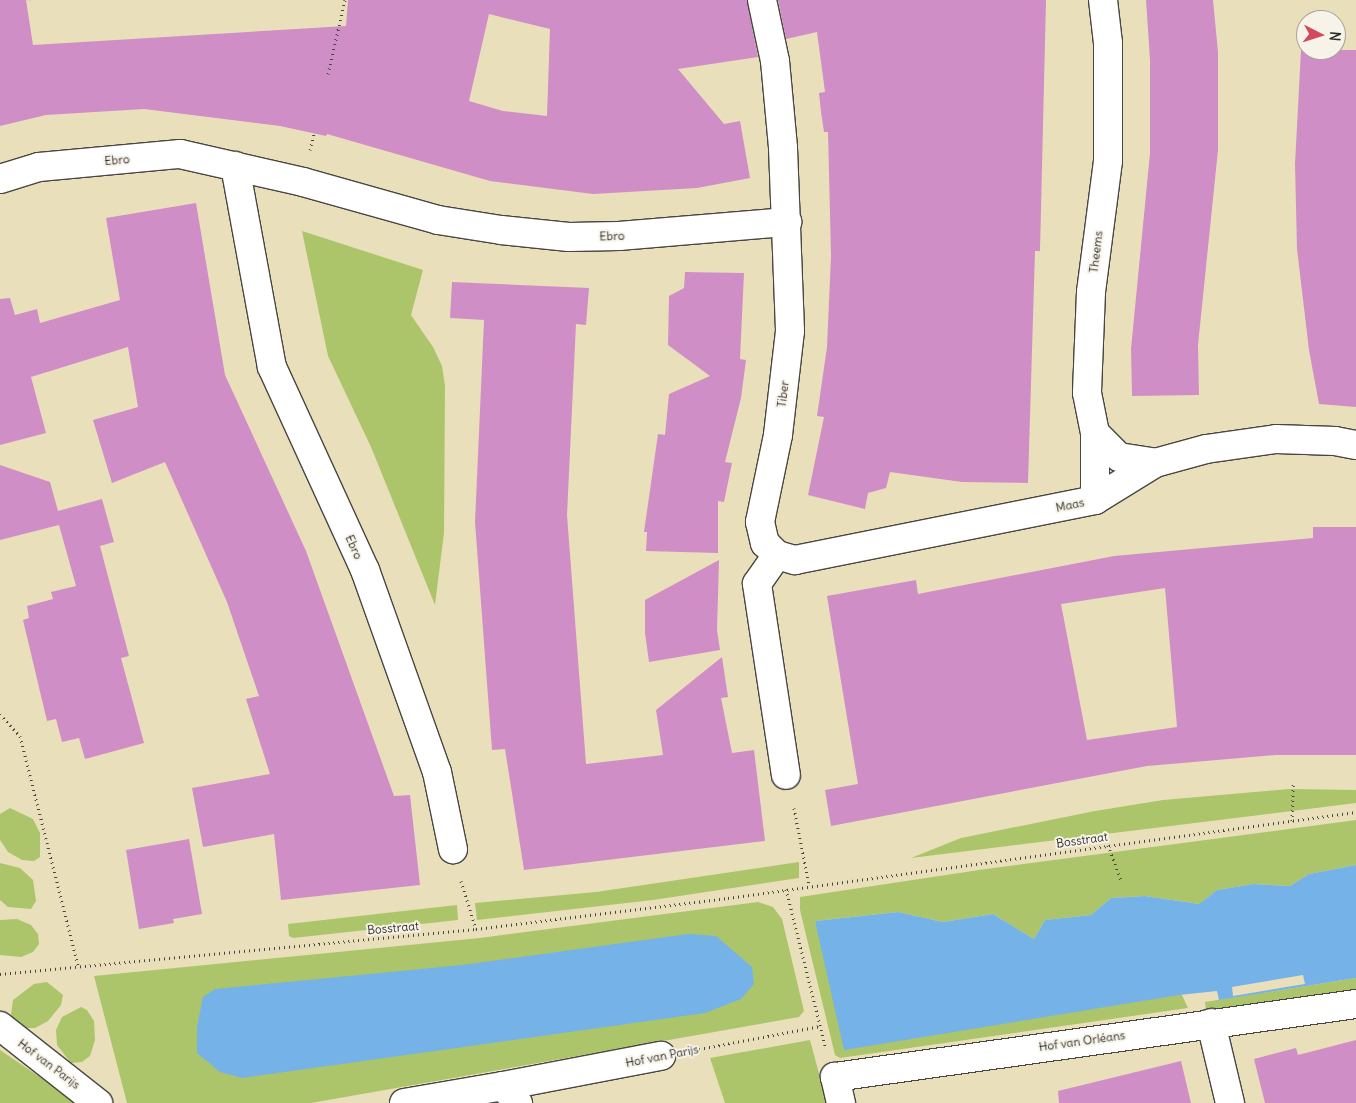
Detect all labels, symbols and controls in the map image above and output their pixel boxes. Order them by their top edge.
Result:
north arrow [1296,10,1346,60]
text: N [1326,31,1344,42]
street label: Ebro [104,152,130,168]
street label: Ebro [599,228,625,244]
street label: Theems [1086,230,1106,274]
street label: Tiber [774,380,792,408]
street label: Maas [1054,495,1086,515]
street label: Ebro [342,533,366,561]
street label: Bosstraat [1055,829,1109,851]
street label: Bosstraat [366,919,420,937]
street label: Hof van Orléans [1038,1028,1126,1054]
street label: Hof van Parijs [15,1036,83,1092]
street label: Hof van Parijs [624,1042,700,1070]

